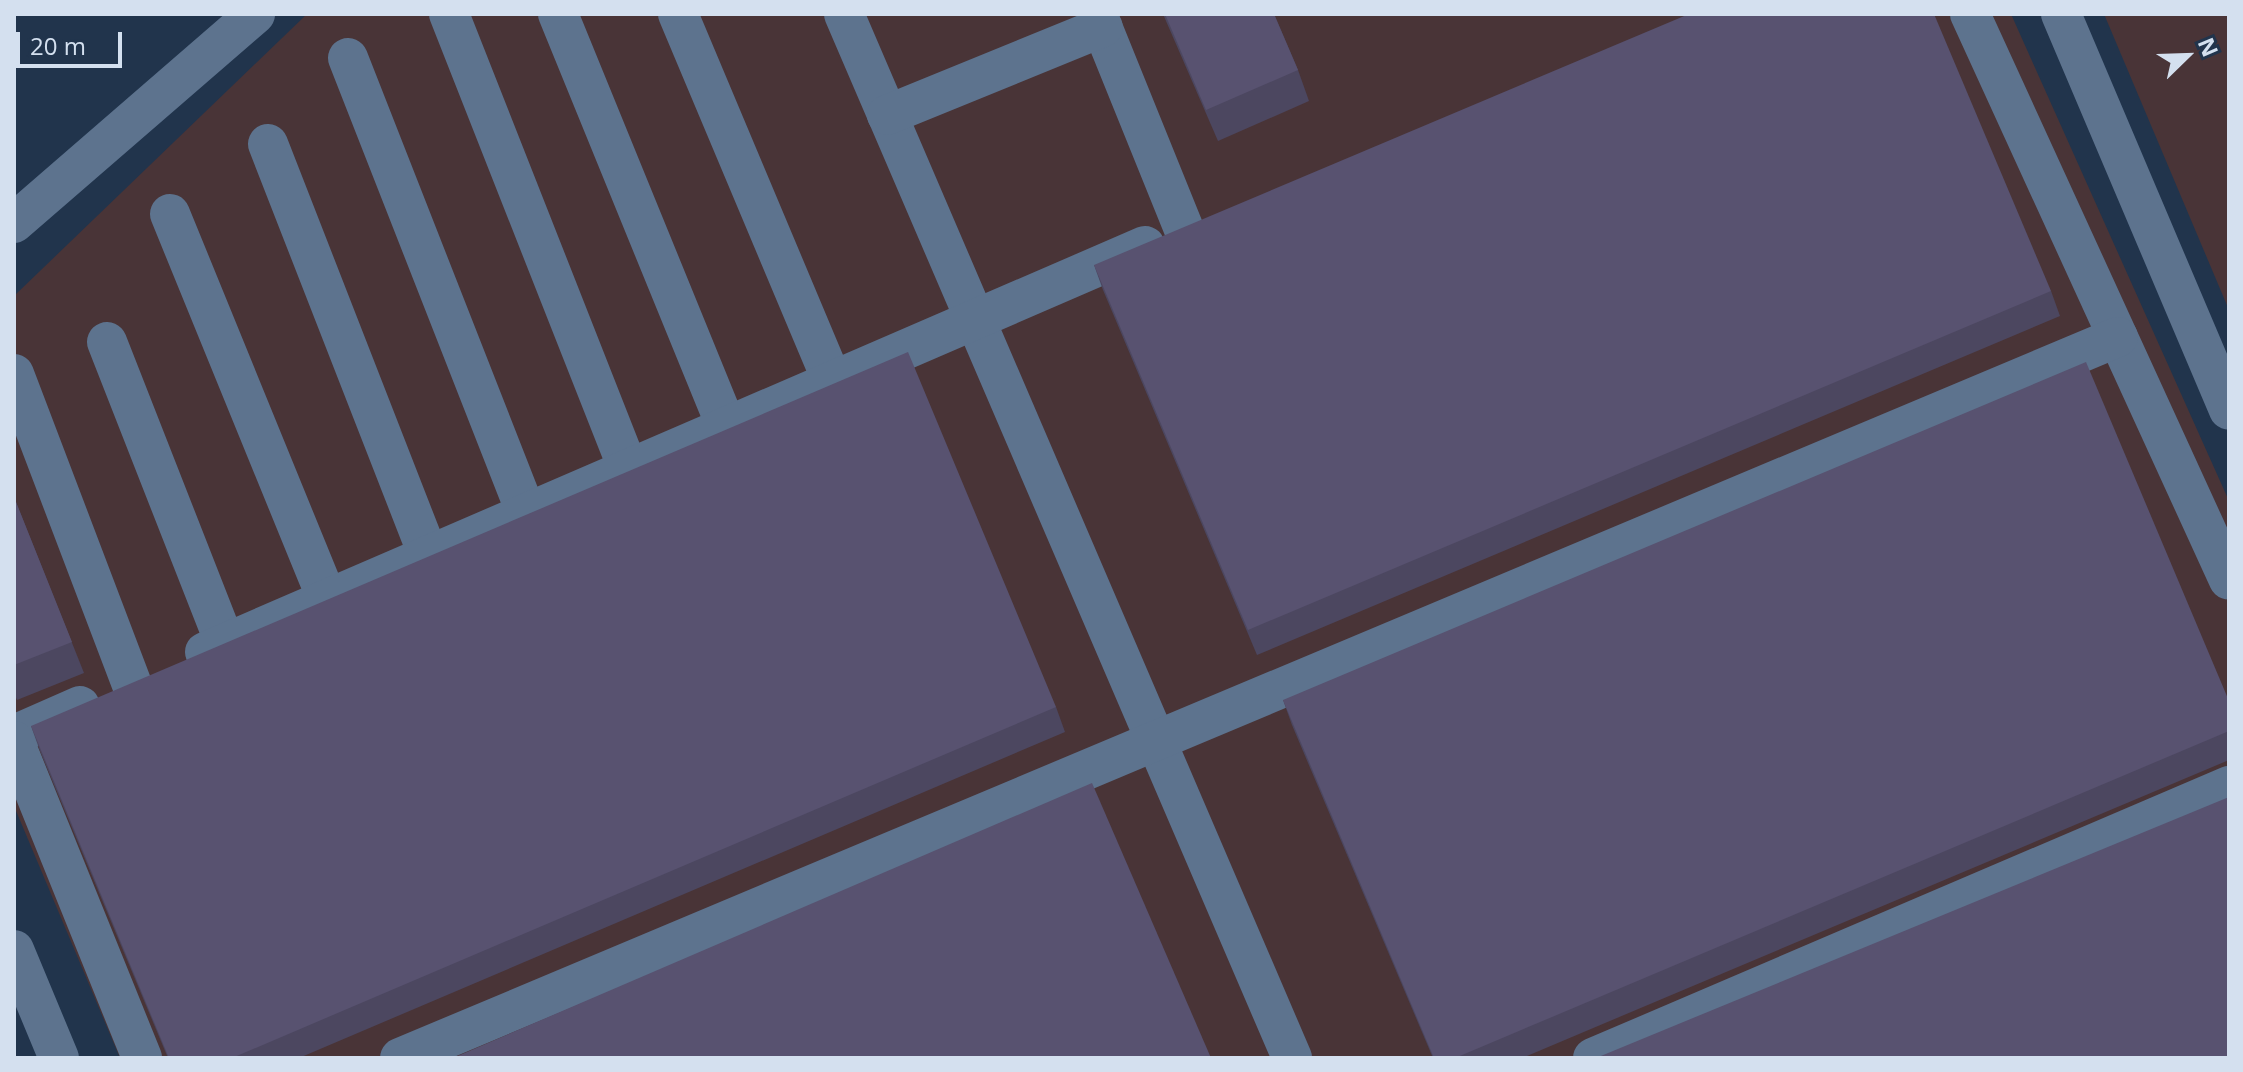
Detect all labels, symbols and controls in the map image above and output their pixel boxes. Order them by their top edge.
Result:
scale bar [20,16,126,66]
north arrow [2147,16,2227,96]
text: 20 m [30,29,86,62]
text: N [2192,33,2226,61]

